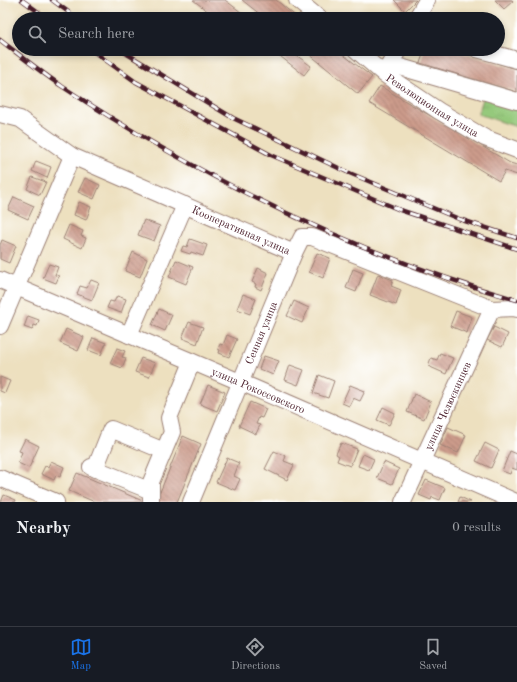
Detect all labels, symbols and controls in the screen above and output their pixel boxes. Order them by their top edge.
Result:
search box [12,12,505,56]
icon: search [26,23,48,45]
text: Search here [58,27,135,42]
street label: Революционная улица [383,73,480,140]
street label: Кооперативная улица [190,205,292,258]
street label: Сенная улица [244,300,280,366]
street label: улица Челюскинцев [424,361,474,452]
street label: улица Рокоссовского [210,367,306,417]
text: Nearby [16,520,71,537]
text: 0 results [452,521,501,534]
tab: Map [70,636,92,674]
tab: Directions [231,636,280,674]
tab: Saved [419,636,447,674]

